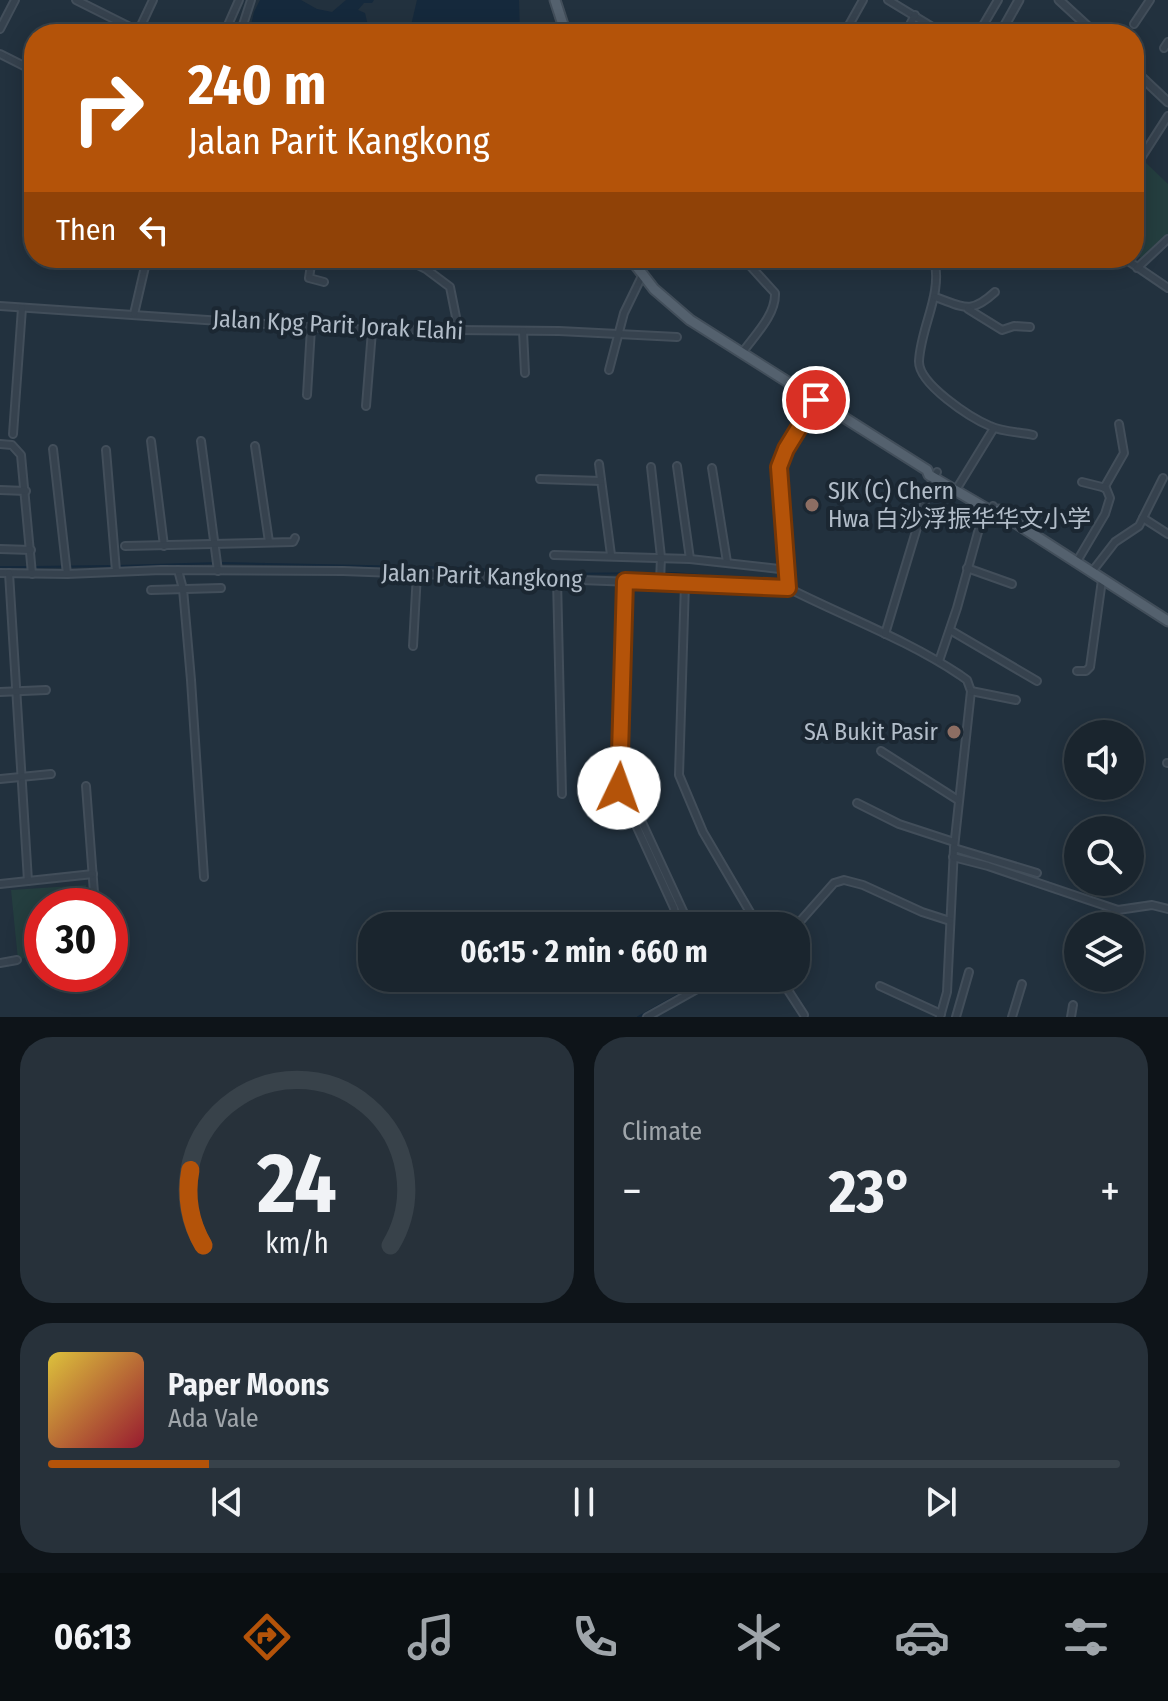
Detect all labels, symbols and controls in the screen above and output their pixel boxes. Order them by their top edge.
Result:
text: 240 m [188,52,327,119]
icon: right [56,56,160,160]
text: Jalan Parit Kangkong [188,120,490,164]
icon: left [132,208,176,252]
text: Then [56,212,116,248]
street label: Jalan Kpg Parit Jorak Elahi [212,304,464,346]
pin [782,366,850,434]
icon: arrive [794,378,838,422]
place label: SJK (C) Chern Hwa 白沙浮振华华文小学 [828,477,1091,533]
marker: SJK (C) Chern Hwa 白沙浮振华华文小学 [803,496,821,514]
street label: Jalan Parit Kangkong [381,559,584,594]
place label: SA Bukit Pasir [804,718,939,746]
map controls [1064,720,1144,992]
button: sound [1064,720,1144,800]
marker: SA Bukit Pasir [945,723,963,741]
position arrow [577,746,661,830]
button: search [1064,816,1144,896]
speed limit sign: 30 [24,888,128,992]
button: layers [1064,912,1144,992]
text: 06:15 · 2 min · 660 m [460,934,708,970]
text: Climate [622,1116,702,1147]
text: 24 [256,1134,337,1234]
text: 23° [829,1156,913,1228]
text: − [622,1165,642,1218]
text: + [1100,1165,1120,1218]
text: km/h [265,1226,329,1261]
text: Paper Moons [168,1367,329,1403]
text: Ada Vale [168,1403,259,1434]
icon: previous [205,1480,249,1524]
icon: pause [562,1480,606,1524]
icon: next [919,1480,963,1524]
icon: directions [239,1609,295,1665]
icon: music [403,1609,459,1665]
icon: phone [567,1609,623,1665]
icon: climate [731,1609,787,1665]
icon: car [894,1609,950,1665]
icon: filters [1058,1609,1114,1665]
text: 06:13 [54,1615,132,1659]

